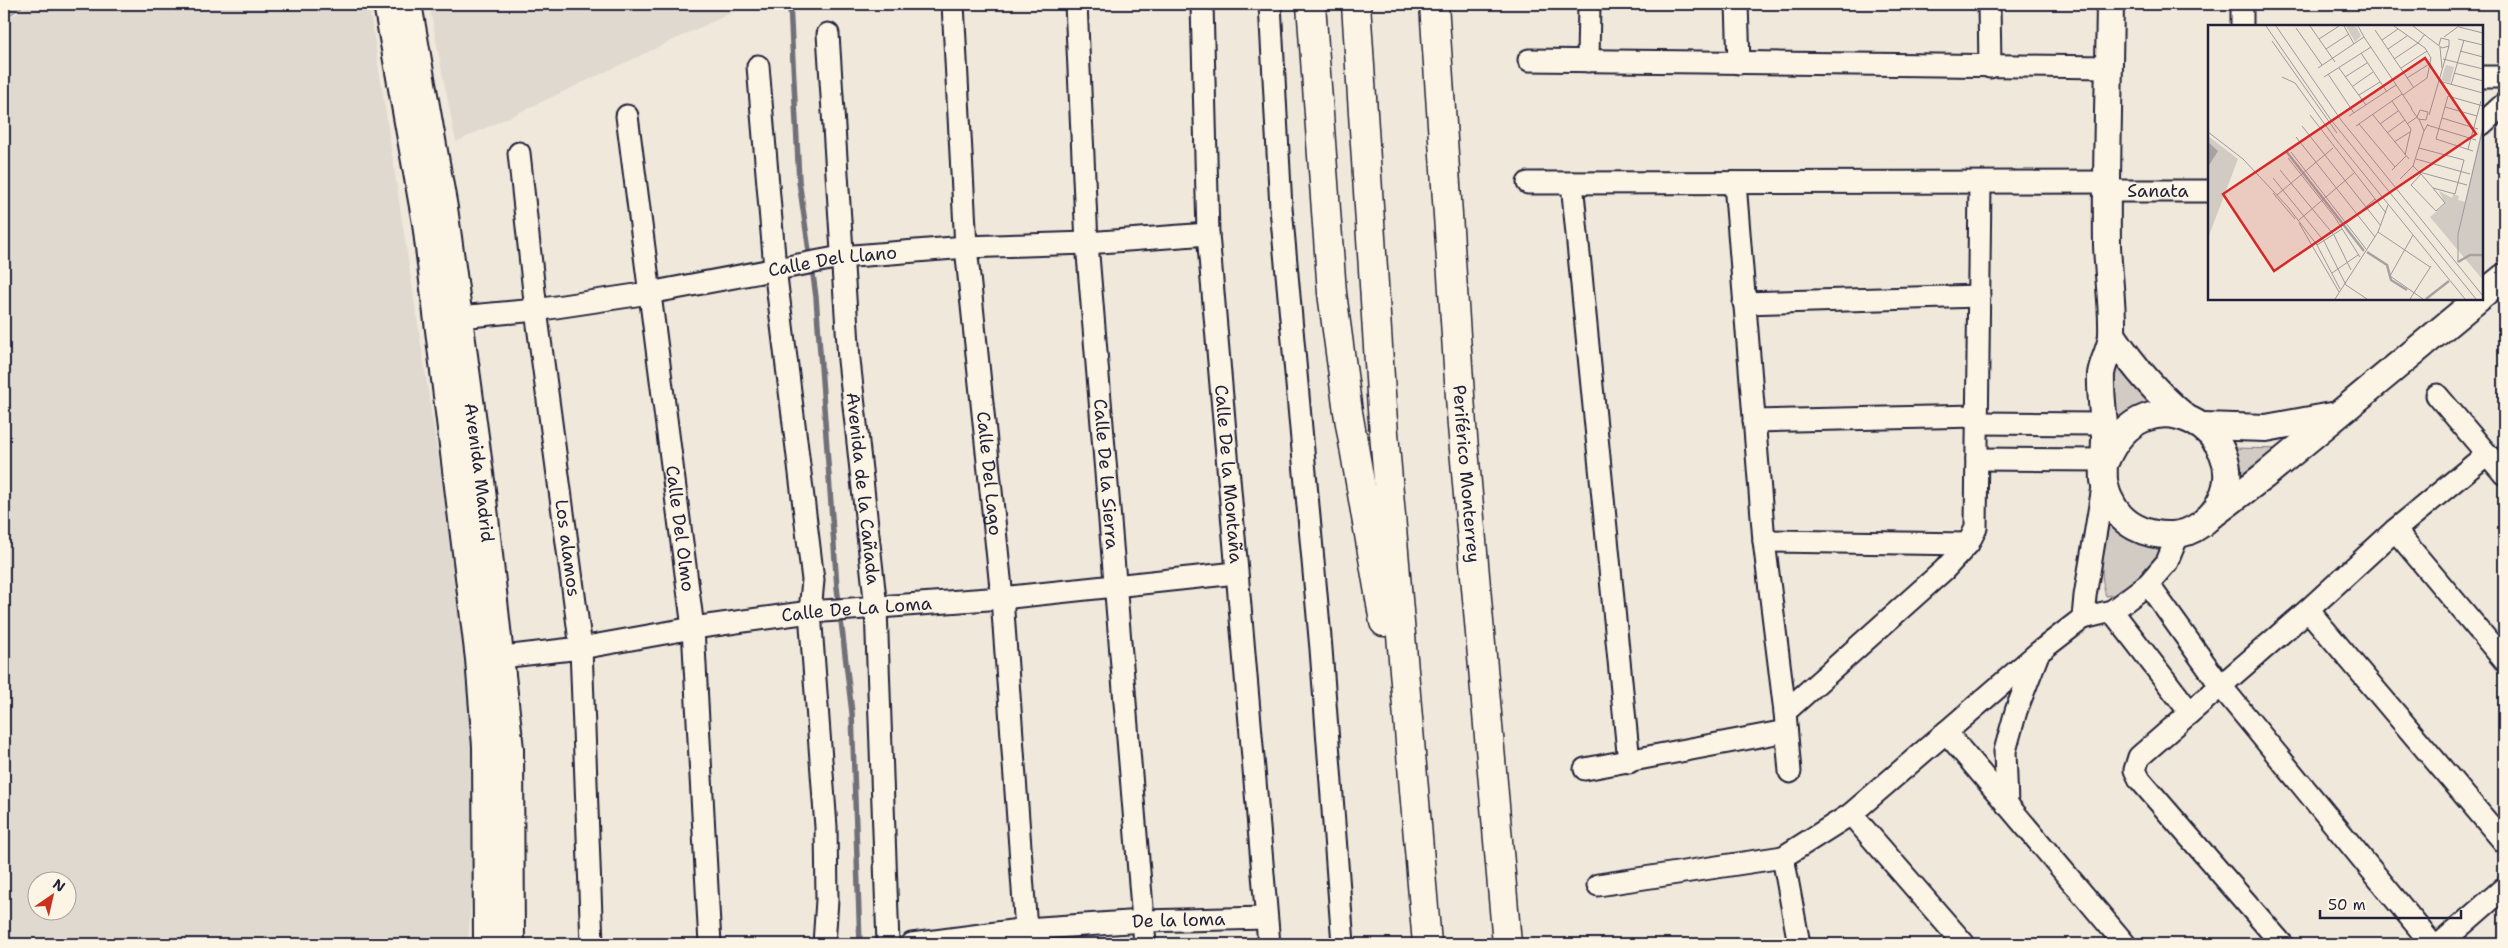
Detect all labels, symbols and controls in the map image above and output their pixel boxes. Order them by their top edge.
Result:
inset map [2208,25,2483,300]
street label: Sanata [2127,179,2189,203]
street label: Calle Del Llano [766,241,898,282]
street label: Calle De la Montaña [1209,384,1248,564]
street label: Periférico Monterrey [1447,384,1486,564]
street label: Avenida de la Cañada [841,391,885,586]
street label: Calle De la Sierra [1088,398,1124,550]
street label: Avenida Madrid [459,401,500,543]
street label: Calle Del Lago [971,410,1008,537]
street label: Calle Del Olmo [660,464,700,593]
street label: Los alamos [549,498,586,598]
street label: Calle De La Loma [780,591,933,628]
north arrow [28,870,78,920]
text: N [50,875,69,896]
scale bar [2320,888,2462,920]
text: 50 m [2328,895,2366,915]
street label: De la loma [1131,907,1226,934]

